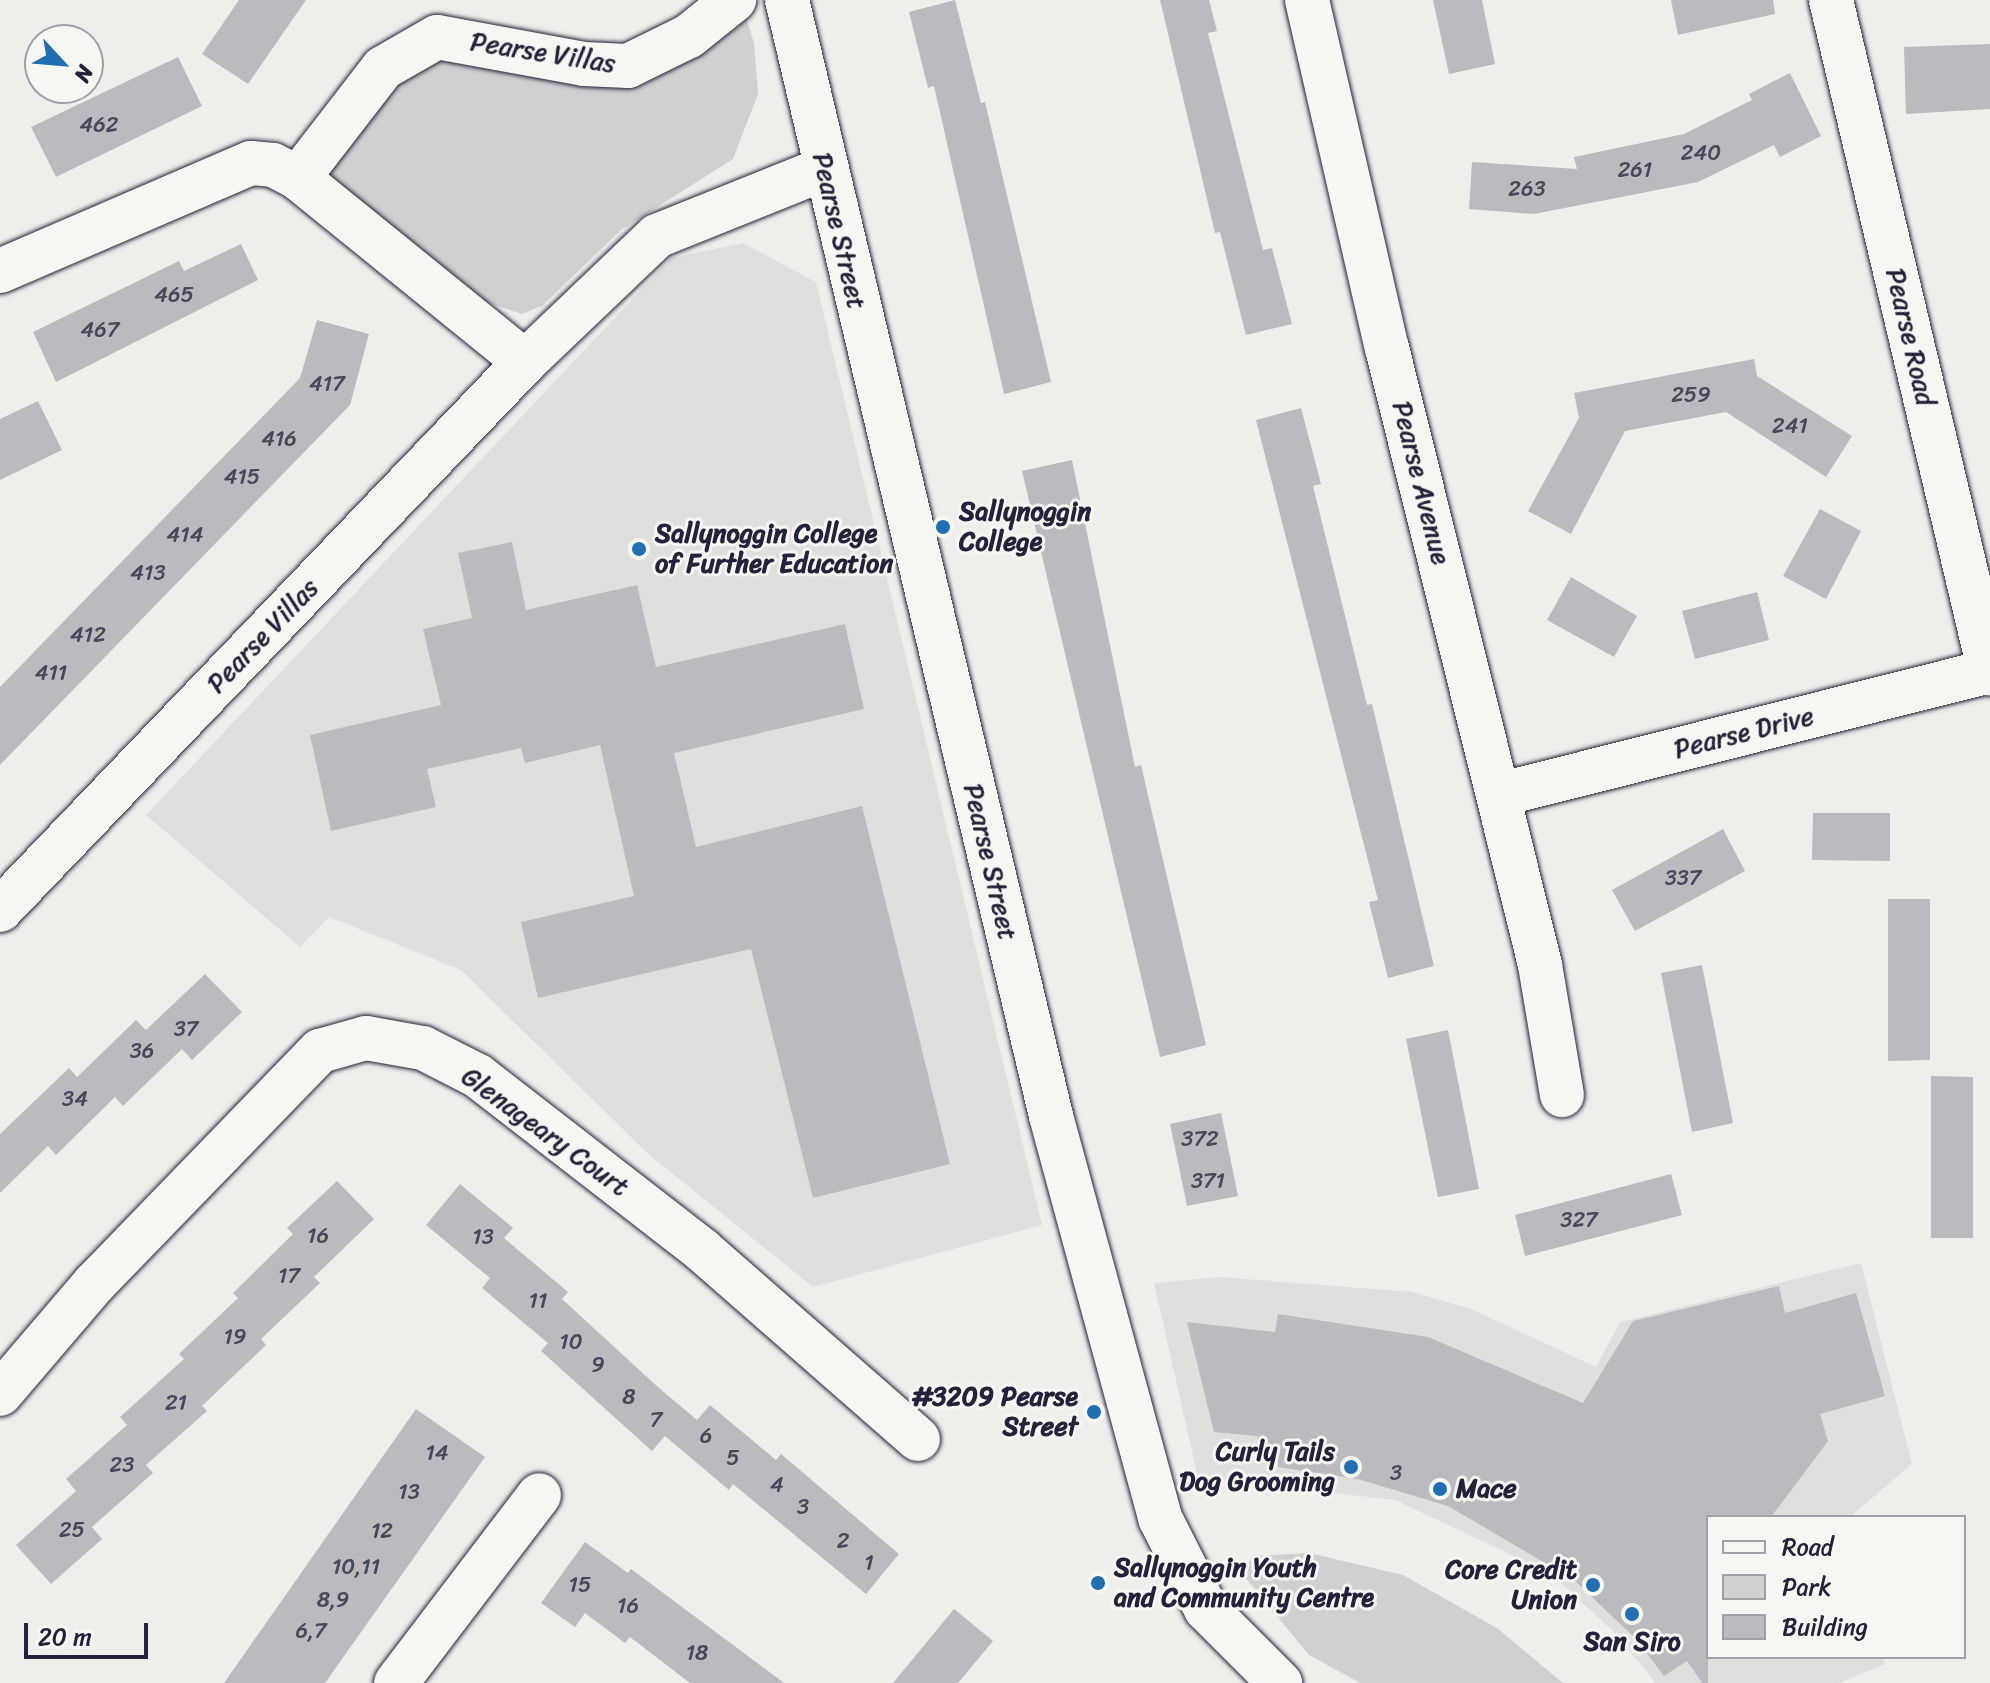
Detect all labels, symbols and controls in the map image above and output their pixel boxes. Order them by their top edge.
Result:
north arrow [24,24,104,104]
street label: Pearse Villas [469,26,617,80]
text: N [63,58,105,89]
house number: 462 [80,112,118,138]
house number: 240 [1681,140,1721,166]
street label: Pearse Street [806,150,872,312]
house number: 261 [1618,157,1652,183]
house number: 263 [1508,176,1546,202]
street label: Pearse Road [1879,265,1941,409]
house number: 465 [154,282,194,308]
house number: 467 [81,317,119,343]
house number: 417 [309,371,345,397]
house number: 259 [1671,382,1711,408]
street label: Pearse Avenue [1386,398,1456,568]
house number: 241 [1772,413,1808,439]
house number: 416 [261,426,297,452]
house number: 415 [224,464,260,490]
place label: Sallynoggin College [959,496,1091,558]
place label: Sallynoggin College of Further Education [655,518,894,580]
marker: Sallynoggin College [934,518,952,536]
house number: 414 [167,522,203,548]
marker: Sallynoggin College of Further Education [630,540,648,558]
house number: 413 [130,560,166,586]
street label: Pearse Villas [201,573,325,699]
house number: 412 [70,622,106,648]
house number: 411 [35,660,67,686]
street label: Pearse Drive [1671,701,1817,765]
street label: Pearse Street [957,781,1023,943]
house number: 337 [1665,865,1701,891]
house number: 37 [174,1016,198,1042]
house number: 36 [130,1038,154,1064]
street label: Glenageary Court [455,1061,635,1203]
house number: 34 [62,1086,88,1112]
house number: 372 [1181,1126,1219,1152]
house number: 371 [1191,1168,1225,1194]
house number: 327 [1560,1207,1598,1233]
house number: 16 [307,1223,329,1249]
house number: 13 [472,1224,494,1250]
house number: 17 [278,1263,300,1289]
house number: 11 [529,1288,547,1314]
house number: 19 [224,1324,246,1350]
house number: 10 [559,1329,583,1355]
house number: 9 [591,1352,605,1378]
place label: #3209 Pearse Street [911,1381,1078,1442]
house number: 8 [622,1384,636,1410]
house number: 21 [165,1390,187,1416]
marker: #3209 Pearse Street [1085,1403,1103,1421]
house number: 7 [650,1407,662,1433]
house number: 6 [700,1423,712,1449]
place label: Curly Tails Dog Grooming [1179,1436,1335,1498]
house number: 14 [425,1440,449,1466]
house number: 5 [726,1445,740,1471]
house number: 23 [110,1452,134,1478]
marker: Curly Tails Dog Grooming [1342,1458,1360,1476]
house number: 3 [1390,1460,1402,1486]
house number: 4 [770,1472,784,1498]
place label: Mace [1456,1473,1517,1505]
house number: 13 [398,1479,420,1505]
marker: Mace [1431,1480,1449,1498]
house number: 3 [797,1494,809,1520]
legend [1706,1515,1966,1659]
house number: 25 [59,1517,85,1543]
house number: 12 [371,1518,393,1544]
text: Road [1782,1526,1833,1568]
house number: 2 [837,1528,849,1554]
house number: 1 [864,1550,874,1576]
place label: Sallynoggin Youth and Community Centre [1114,1552,1377,1614]
house number: 10,11 [332,1554,380,1580]
place label: Core Credit Union [1445,1554,1577,1616]
text: Park [1782,1566,1831,1608]
house number: 15 [569,1572,591,1598]
marker: Sallynoggin Youth and Community Centre [1089,1574,1107,1592]
marker: Core Credit Union [1584,1576,1602,1594]
house number: 8,9 [317,1587,349,1613]
house number: 16 [617,1593,639,1619]
marker: San Siro [1623,1605,1641,1623]
text: Building [1782,1606,1868,1648]
scale bar [28,1607,152,1657]
text: 20 m [38,1616,92,1658]
house number: 6,7 [296,1618,326,1644]
place label: San Siro [1583,1626,1681,1658]
house number: 18 [686,1640,708,1666]

